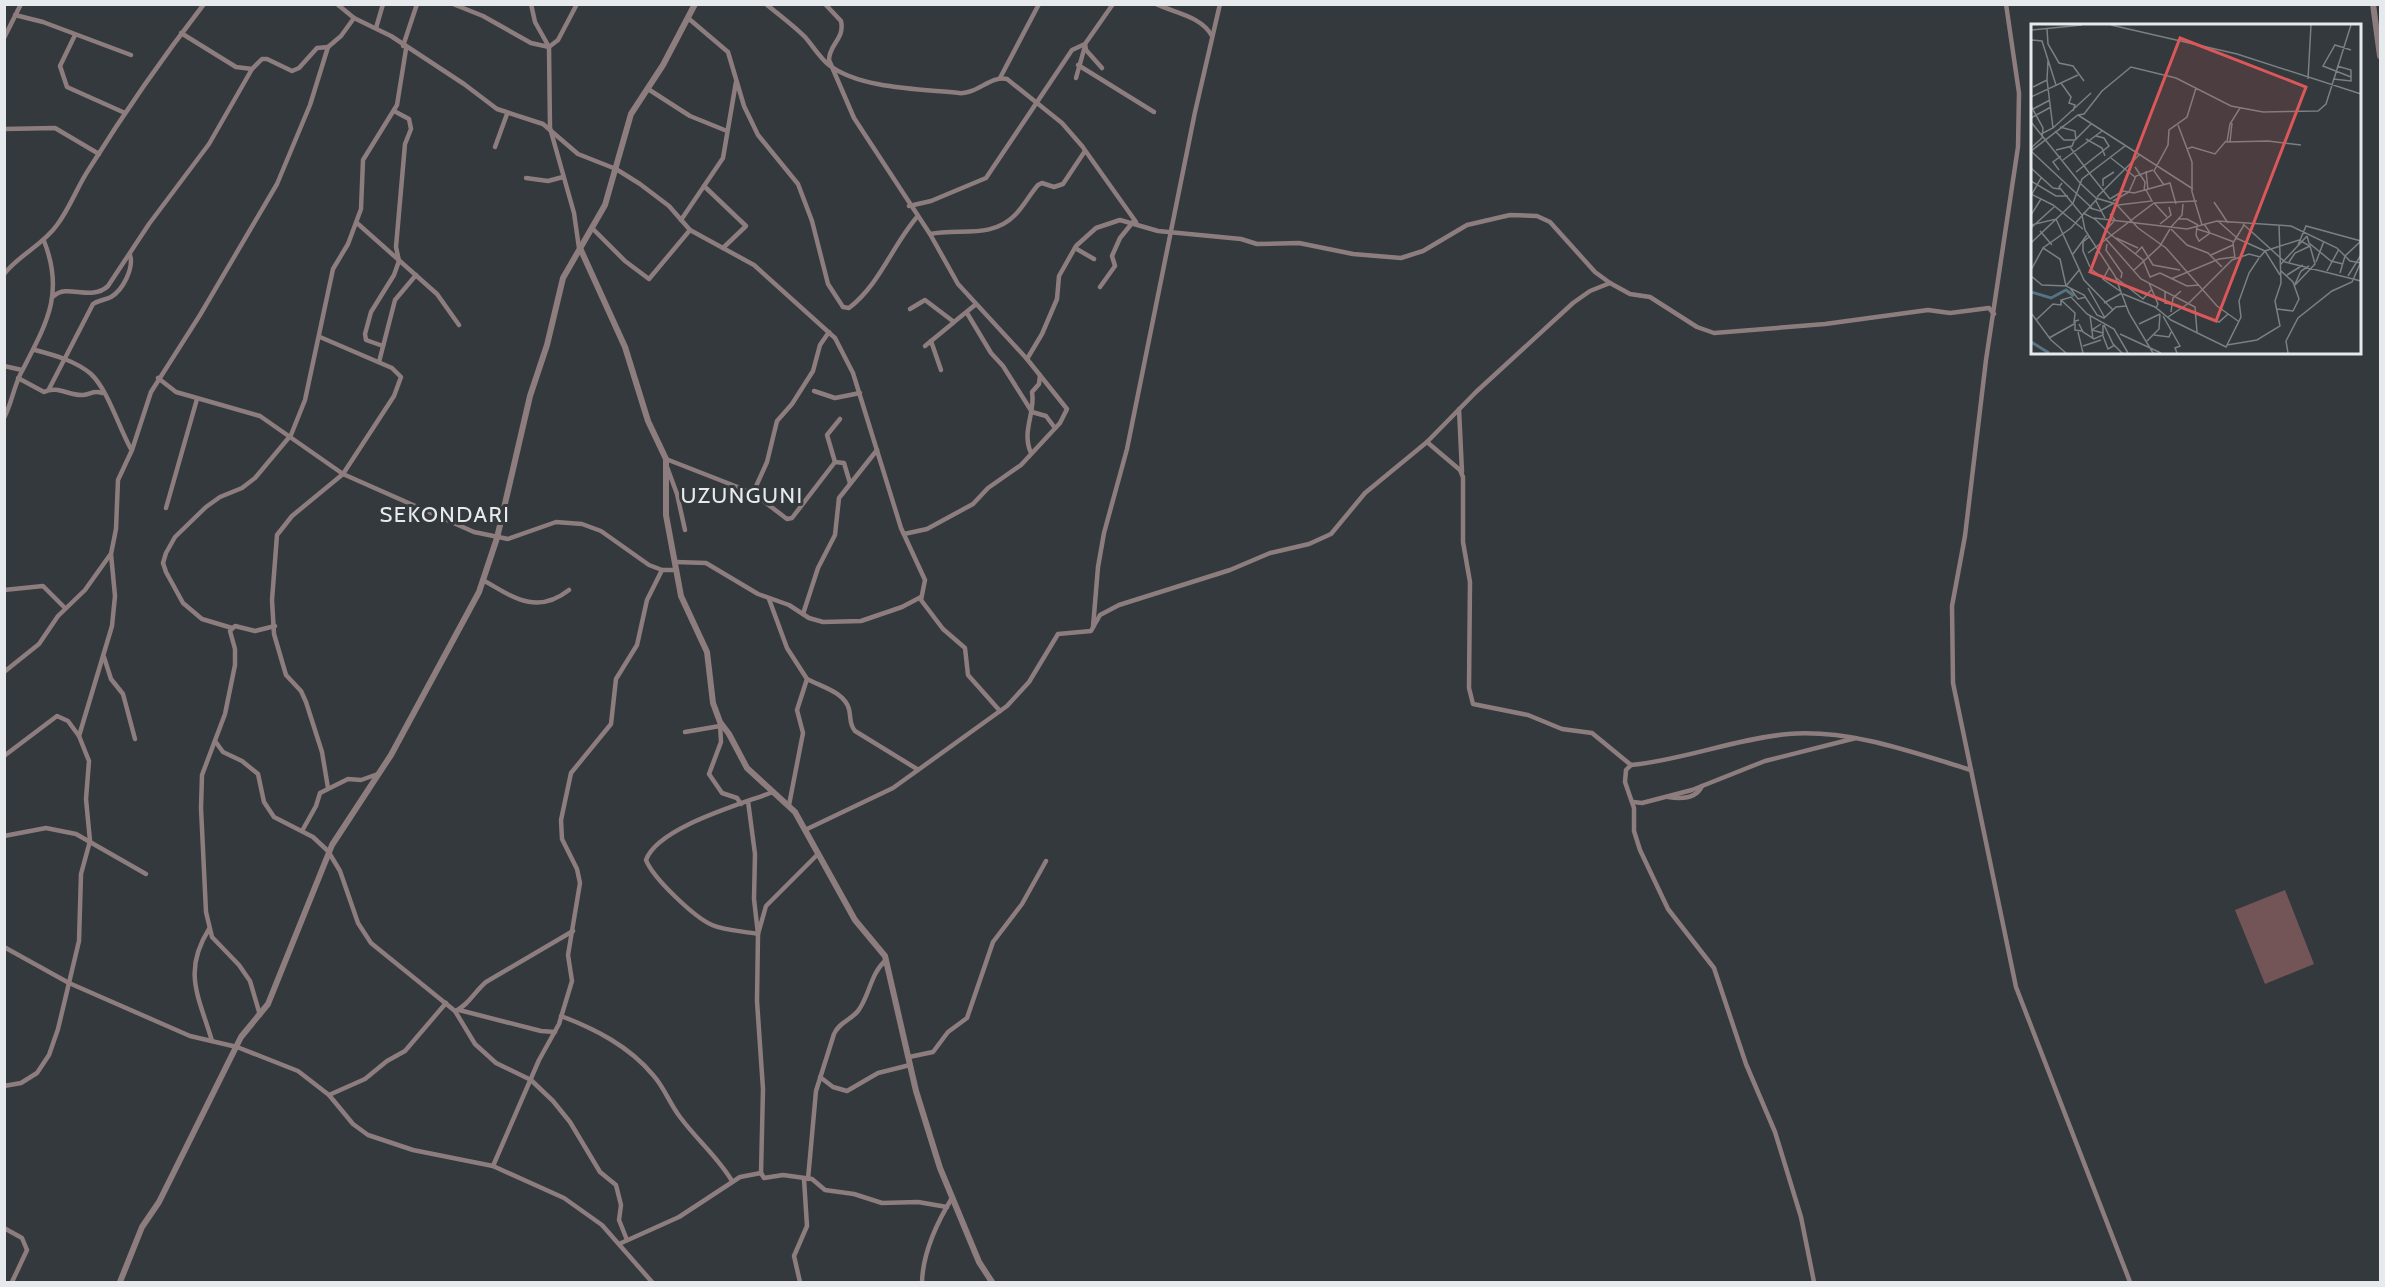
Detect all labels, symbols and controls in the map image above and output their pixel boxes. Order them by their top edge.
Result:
inset map [2031,24,2361,354]
district label: UZUNGUNI [680,482,804,509]
district label: SEKONDARI [380,501,510,528]

